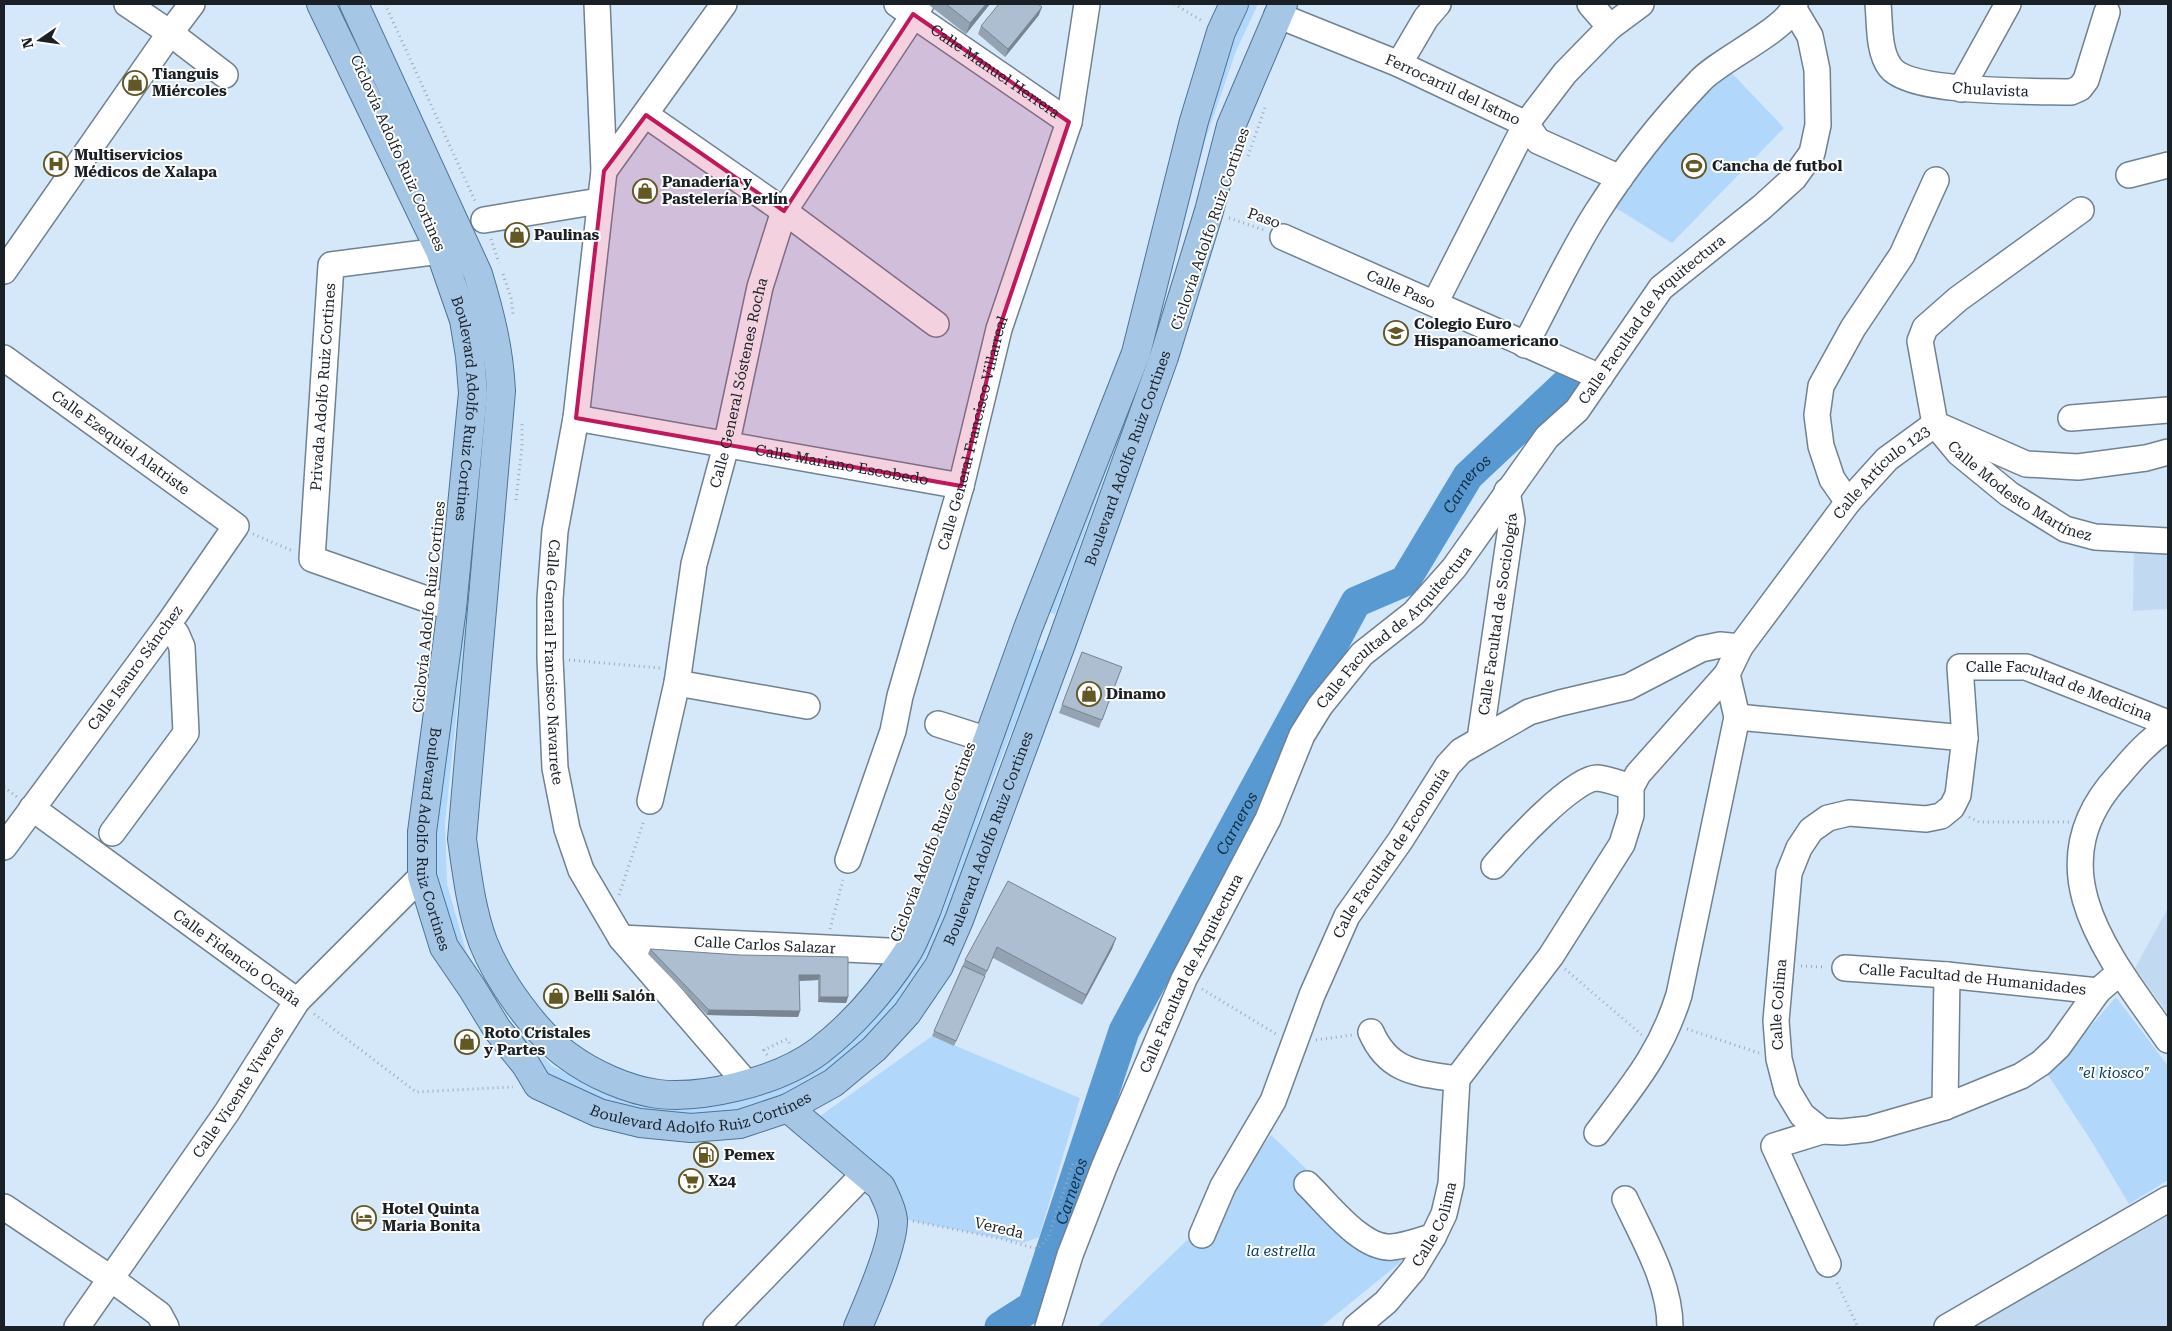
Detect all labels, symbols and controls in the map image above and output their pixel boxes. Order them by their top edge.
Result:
north arrow [15,15,65,65]
street label: Calle Manuel Herrera [927,21,1063,122]
text: N [18,36,36,50]
street label: Ferrocarril del Istmo [1382,50,1523,129]
street label: Ciclovía Adolfo Ruiz Cortines [347,52,449,254]
place label: Tianguis Miércoles [152,65,227,100]
shop icon: Tianguis Miércoles [122,70,148,96]
street label: Chulavista [1951,78,2029,100]
street label: Ciclovía Adolfo Ruiz Cortines [1167,126,1253,332]
place label: Multiservicios Médicos de Xalapa [74,146,217,181]
hospital icon: Multiservicios Médicos de Xalapa [43,151,69,177]
sports icon: Cancha de futbol [1681,153,1707,179]
place label: Cancha de futbol [1712,157,1842,175]
place label: Panadería y Pastelería Berlín [662,173,788,208]
shop icon: Panadería y Pastelería Berlín [632,178,658,204]
street label: Paso [1245,204,1283,232]
shop icon: Paulinas [504,222,530,248]
place label: Paulinas [534,226,600,244]
street label: Calle Facultad de Arquitectura [1575,231,1729,408]
street label: Calle Paso [1364,266,1438,312]
street label: Calle General Sóstenes Rocha [706,275,771,490]
street label: Privada Adolfo Ruiz Cortines [307,283,339,491]
street label: Boulevard Adolfo Ruiz Cortines [447,294,482,522]
street label: Calle General Francisco Villarreal [934,313,1012,553]
place label: Colegio Euro Hispanoamericano [1414,315,1559,350]
school or university icon: Colegio Euro Hispanoamericano [1383,320,1409,346]
street label: Boulevard Adolfo Ruiz Cortines [1081,348,1174,568]
street label: Calle Ezequiel Alatriste [48,386,193,499]
street label: Calle Artículo 123 [1829,422,1933,523]
street label: Calle Modesto Martínez [1944,437,2094,545]
street label: Calle Mariano Escobedo [754,441,930,489]
water label: Carneros [1439,451,1495,517]
street label: Ciclovía Adolfo Ruiz Cortines [409,500,449,714]
street label: Calle Facultad de Sociología [1475,512,1521,717]
street label: Calle General Francisco Navarrete [541,539,567,786]
street label: Calle Facultad de Arquitectura [1312,543,1476,712]
street label: Calle Isauro Sánchez [84,602,186,734]
street label: Calle Facultad de Medicina [1966,657,2155,725]
shop icon: Dinamo [1076,681,1102,707]
place label: Dinamo [1106,685,1166,703]
street label: Boulevard Adolfo Ruiz Cortines [413,726,454,953]
street label: Boulevard Adolfo Ruiz Cortines [940,729,1037,948]
street label: Ciclovía Adolfo Ruiz Cortines [886,739,980,945]
street label: Calle Facultad de Economía [1329,764,1453,941]
water label: Carneros [1212,789,1262,858]
street label: Calle Facultad de Arquitectura [1136,871,1247,1076]
street label: Calle Fidencio Ocaña [169,905,305,1011]
street label: Calle Carlos Salazar [694,933,836,957]
street label: Calle Colima [1767,958,1790,1051]
street label: Calle Facultad de Humanidades [1858,960,2087,999]
shop icon: Belli Salón [543,983,569,1009]
place label: Belli Salón [574,987,655,1005]
street label: Calle Vicente Viveros [189,1023,288,1161]
place label: Roto Cristales y Partes [484,1024,591,1059]
shop icon: Roto Cristales y Partes [454,1029,480,1055]
park label: "el kiosco" [2078,1064,2150,1082]
street label: Boulevard Adolfo Ruiz Cortines [587,1088,814,1137]
fuel station icon: Pemex [693,1142,719,1168]
place label: Pemex [724,1146,775,1164]
water label: Carneros [1052,1156,1091,1227]
supermarket icon: X24 [678,1168,704,1194]
place label: X24 [708,1172,736,1190]
street label: Calle Colima [1408,1180,1460,1270]
place label: Hotel Quinta Maria Bonita [382,1200,480,1235]
hotel icon: Hotel Quinta Maria Bonita [351,1205,377,1231]
street label: Vereda [973,1214,1025,1242]
park label: la estrella [1246,1242,1316,1260]

